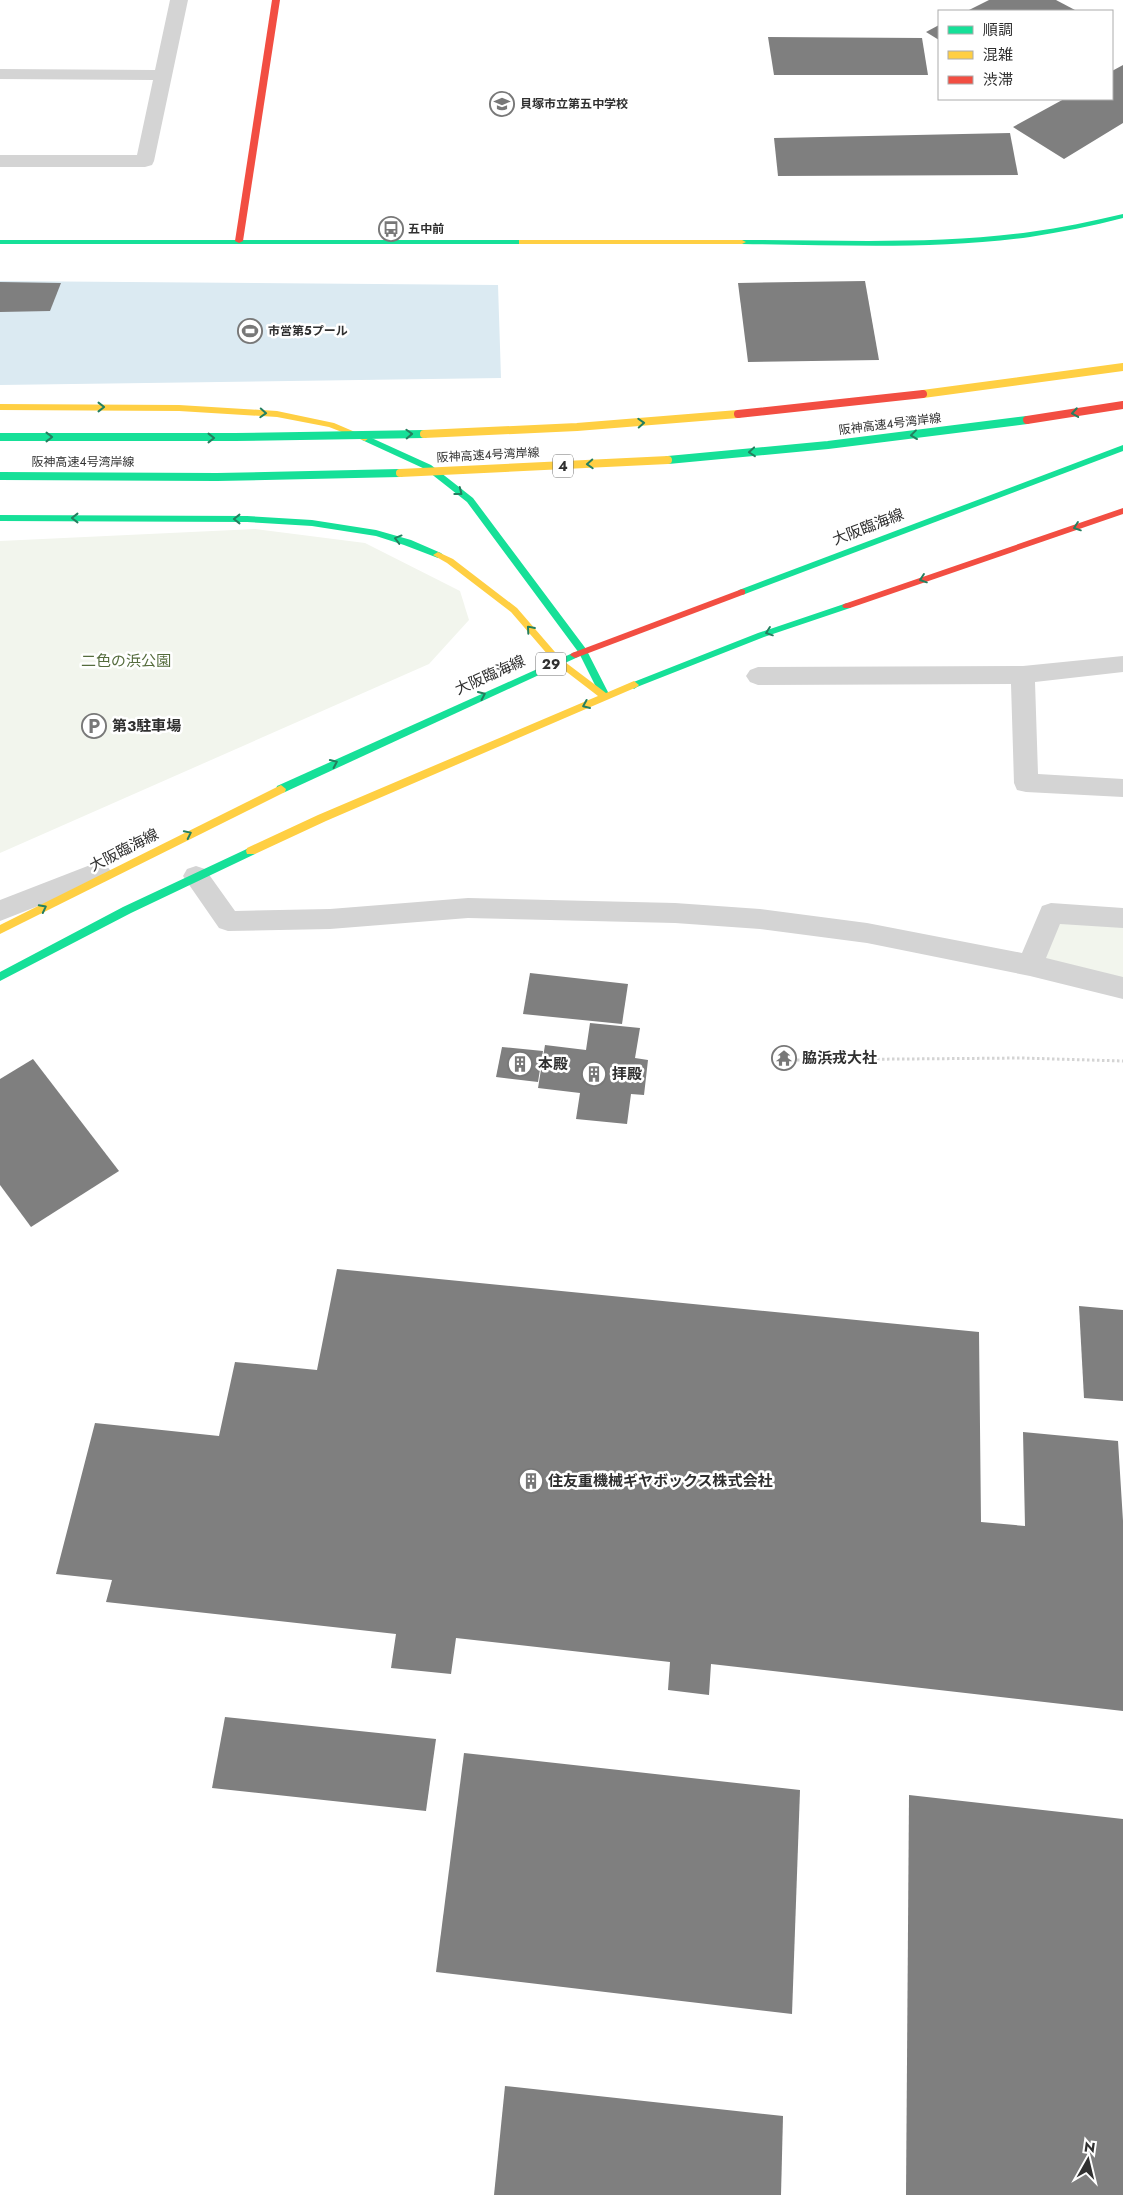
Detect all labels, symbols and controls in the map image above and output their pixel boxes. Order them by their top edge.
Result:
legend [938,10,1113,100]
text: 順調 [983,19,1013,41]
text: 混雑 [983,44,1013,66]
text: 渋滞 [983,69,1013,91]
school or university icon: 貝塚市立第五中学校 [489,91,515,117]
place label: 貝塚市立第五中学校 [520,95,628,113]
bus stop icon: 五中前 [378,216,404,242]
place label: 五中前 [408,220,444,238]
sports icon: 市営第5プール [237,318,263,344]
place label: 市営第5プール [268,322,348,340]
one-way arrow [98,402,105,412]
one-way arrow [259,407,267,418]
one-way arrow [1070,407,1079,417]
street label: 阪神高速4号湾岸線 [838,409,942,439]
one-way arrow [637,417,645,428]
one-way arrow [405,429,413,439]
one-way arrow [910,429,918,440]
one-way arrow [45,432,53,442]
one-way arrow [207,432,215,443]
street label: 阪神高速4号湾岸線 [436,443,540,467]
one-way arrow [748,446,756,457]
street label: 阪神高速4号湾岸線 [32,453,135,471]
road number: 4 [553,454,573,478]
one-way arrow [586,459,594,470]
one-way arrow [453,486,462,494]
street label: 大阪臨海線 [829,503,907,551]
one-way arrow [71,513,79,524]
one-way arrow [233,514,241,524]
one-way arrow [1073,521,1082,531]
one-way arrow [394,534,402,544]
one-way arrow [919,573,928,583]
one-way arrow [528,626,536,635]
one-way arrow [766,626,774,636]
park label: 二色の浜公園 [81,650,171,672]
street label: 大阪臨海線 [451,650,529,700]
road number: 29 [536,652,566,676]
one-way arrow [477,691,486,701]
one-way arrow [582,698,591,709]
parking icon: 第3駐車場 [81,713,107,739]
place label: 第3駐車場 [112,715,181,737]
one-way arrow [329,758,338,769]
street label: 大阪臨海線 [86,823,162,877]
one-way arrow [183,830,192,840]
one-way arrow [38,904,47,914]
temple icon: 脇浜戎大社 [771,1045,797,1071]
place label: 脇浜戎大社 [802,1047,877,1069]
building icon: 本殿 [507,1051,533,1077]
place label: 本殿 [538,1053,568,1075]
building icon: 拝殿 [581,1061,607,1087]
place label: 拝殿 [612,1063,642,1085]
building icon: 住友重機械ギヤボックス株式会社 [518,1468,544,1494]
place label: 住友重機械ギヤボックス株式会社 [548,1470,773,1492]
north arrow [1063,2135,1113,2185]
text: N [1083,2136,1097,2158]

